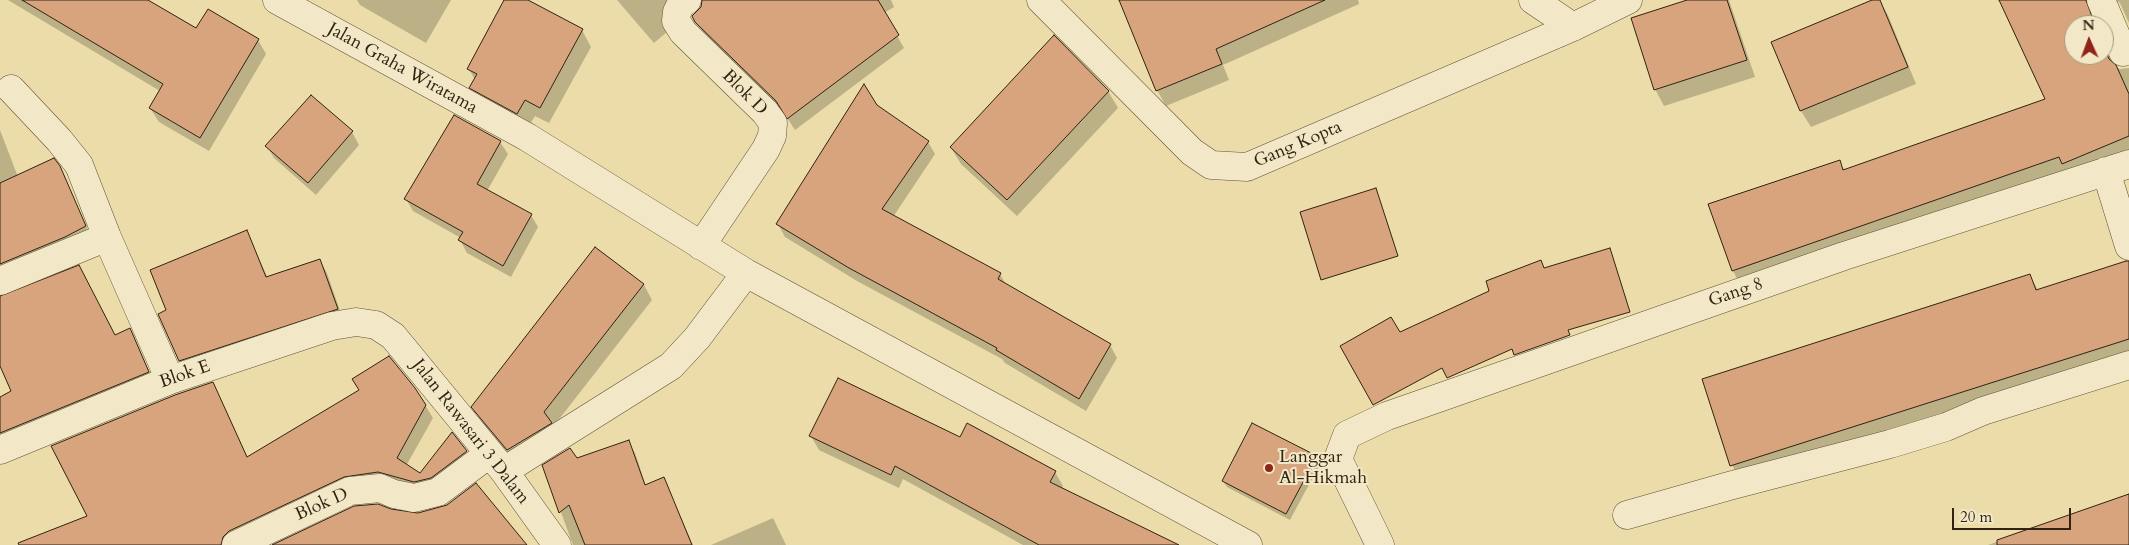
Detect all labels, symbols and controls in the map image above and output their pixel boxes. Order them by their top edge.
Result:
north arrow [2064,15,2114,65]
text: N [2082,16,2095,35]
street label: Jalan Graha Wiratama [323,19,481,119]
street label: Blok D [717,66,771,120]
street label: Gang Kopta [1251,117,1345,173]
street label: Gang 8 [1706,274,1766,312]
street label: Jalan Rawasari 3 Dalam [407,355,533,509]
street label: Blok E [157,356,213,394]
place label: Langgar Al-Hikmah [1279,447,1367,489]
marker: Langgar Al-Hikmah [1263,462,1275,474]
street label: Blok D [292,484,352,526]
scale bar [1954,498,2073,530]
text: 20 m [1960,507,1992,527]

